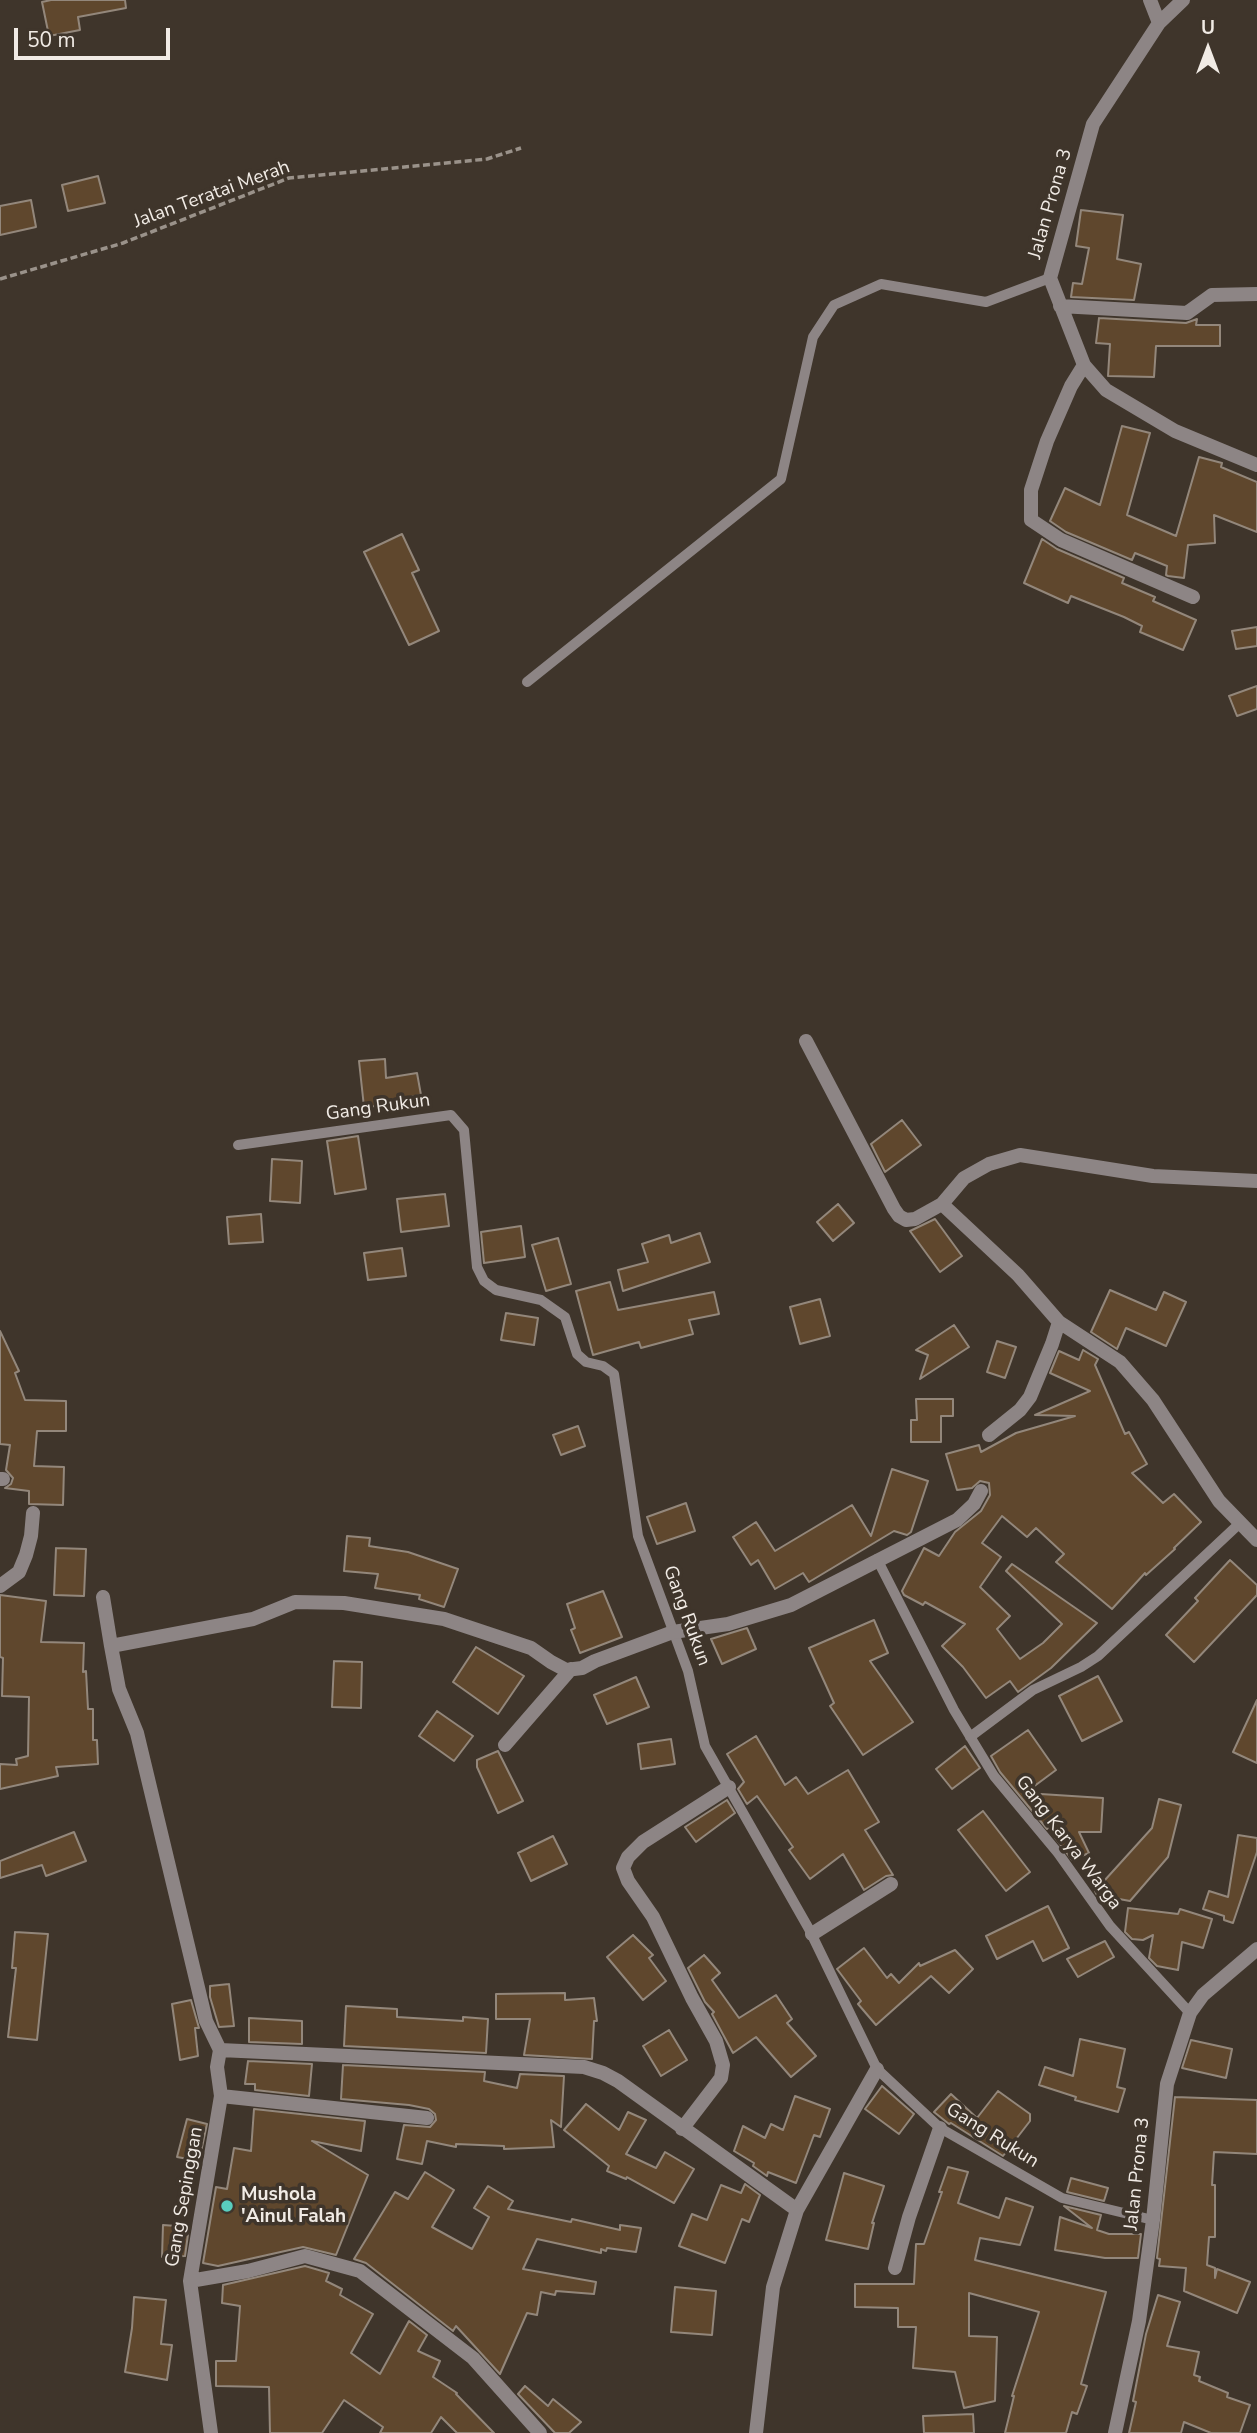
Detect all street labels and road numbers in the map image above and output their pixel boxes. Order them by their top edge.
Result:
street label: Jalan Prona 3 [1024,146,1078,262]
street label: Jalan Teratai Merah [131,156,293,234]
street label: Gang Rukun [324,1089,432,1127]
street label: Gang Rukun [657,1563,715,1669]
street label: Gang Karya Warga [1010,1771,1126,1915]
street label: Gang Rukun [941,2099,1043,2173]
street label: Jalan Prona 3 [1121,2116,1155,2232]
street label: Gang Sepinggan [161,2125,209,2269]

